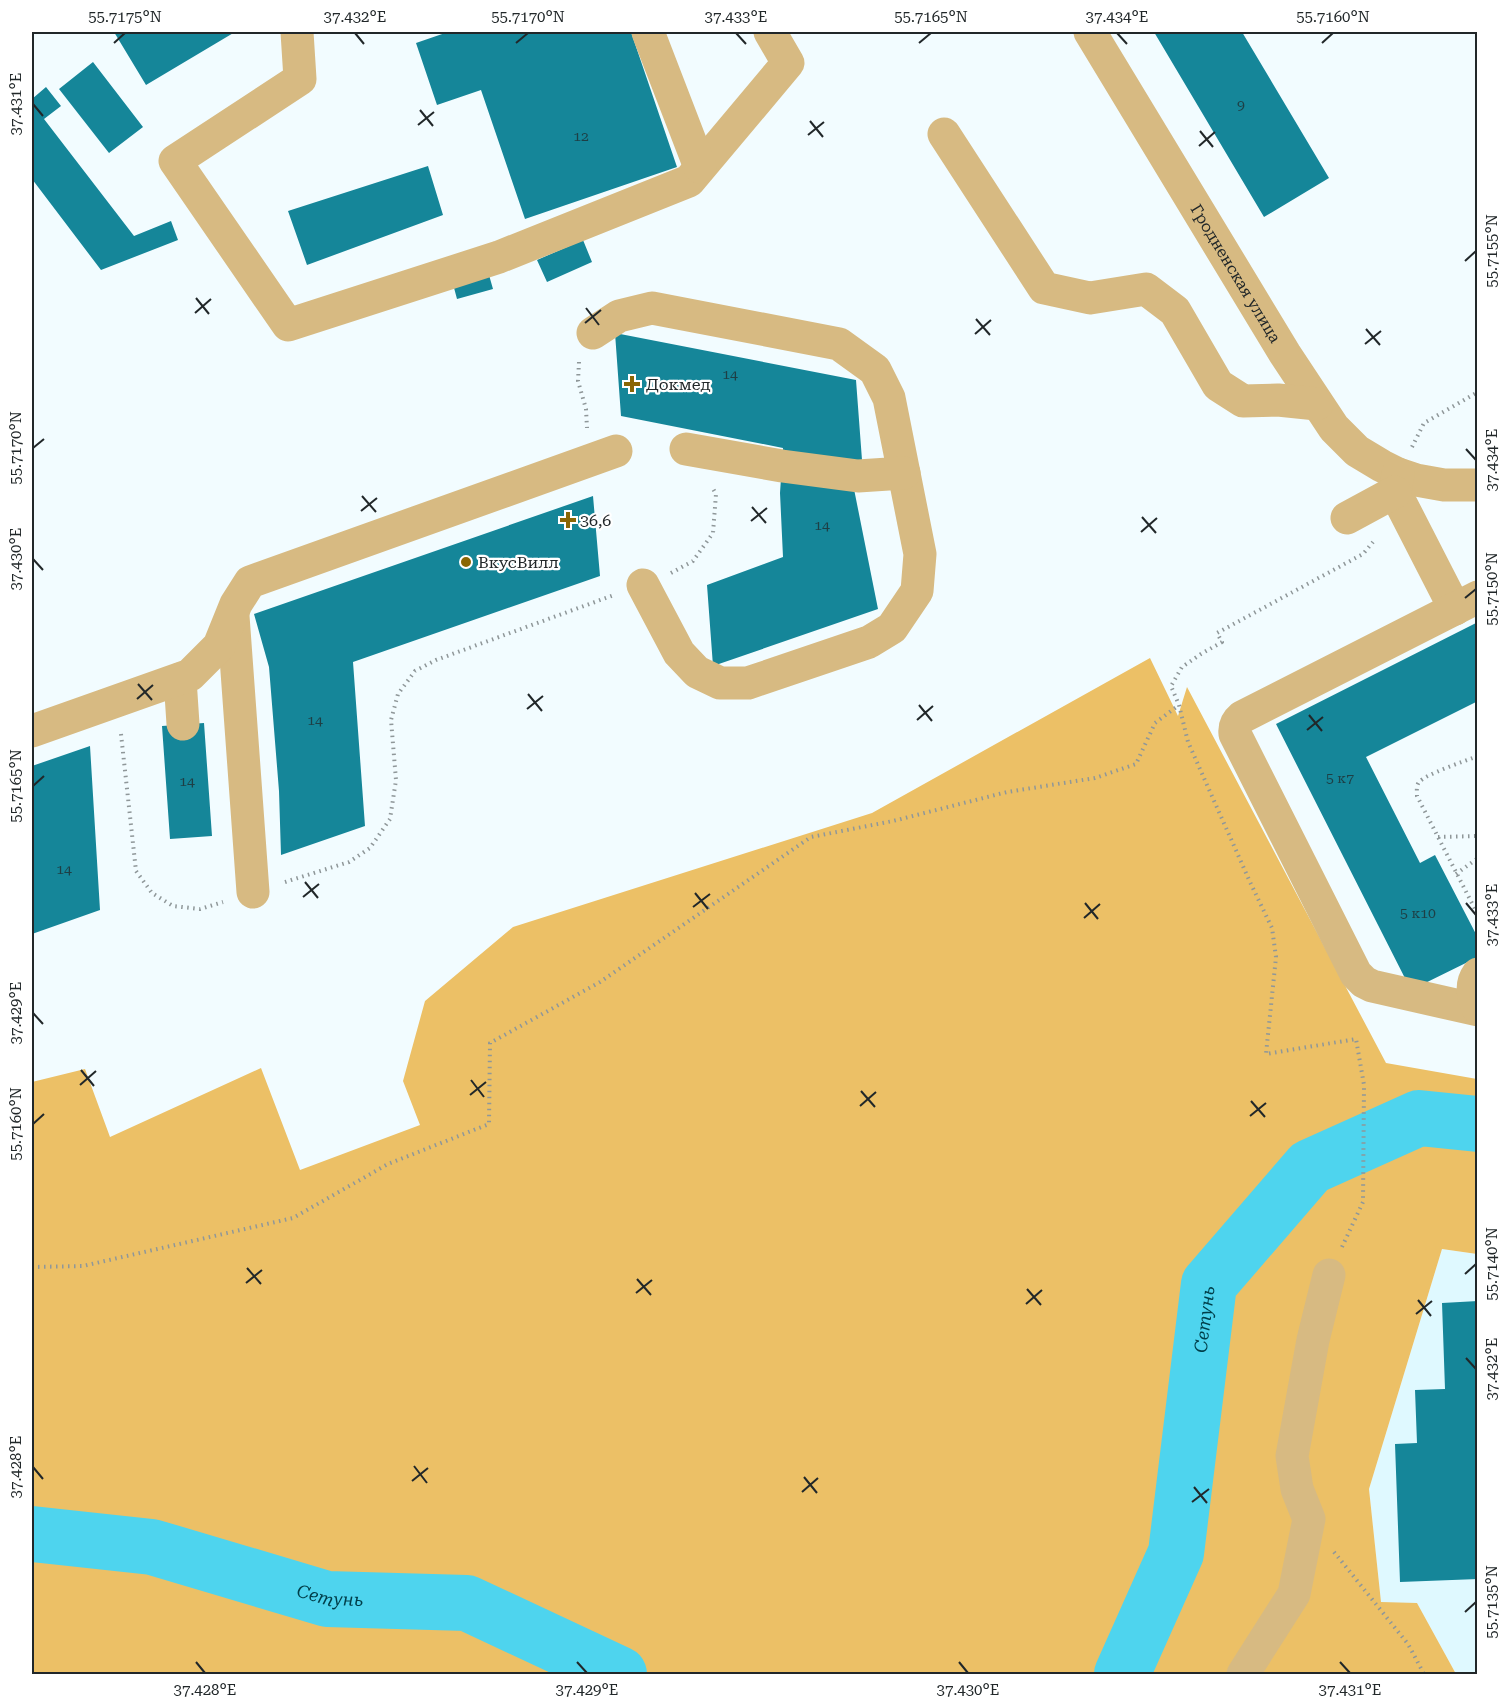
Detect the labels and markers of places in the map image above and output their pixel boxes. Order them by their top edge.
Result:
marker: Докмед [623,375,641,393]
place label: Докмед [646,375,711,394]
place label: 36,6 [580,511,611,530]
marker: 36,6 [561,513,575,527]
place label: ВкусВилл [478,553,559,572]
marker: ВкусВилл [459,555,473,569]

